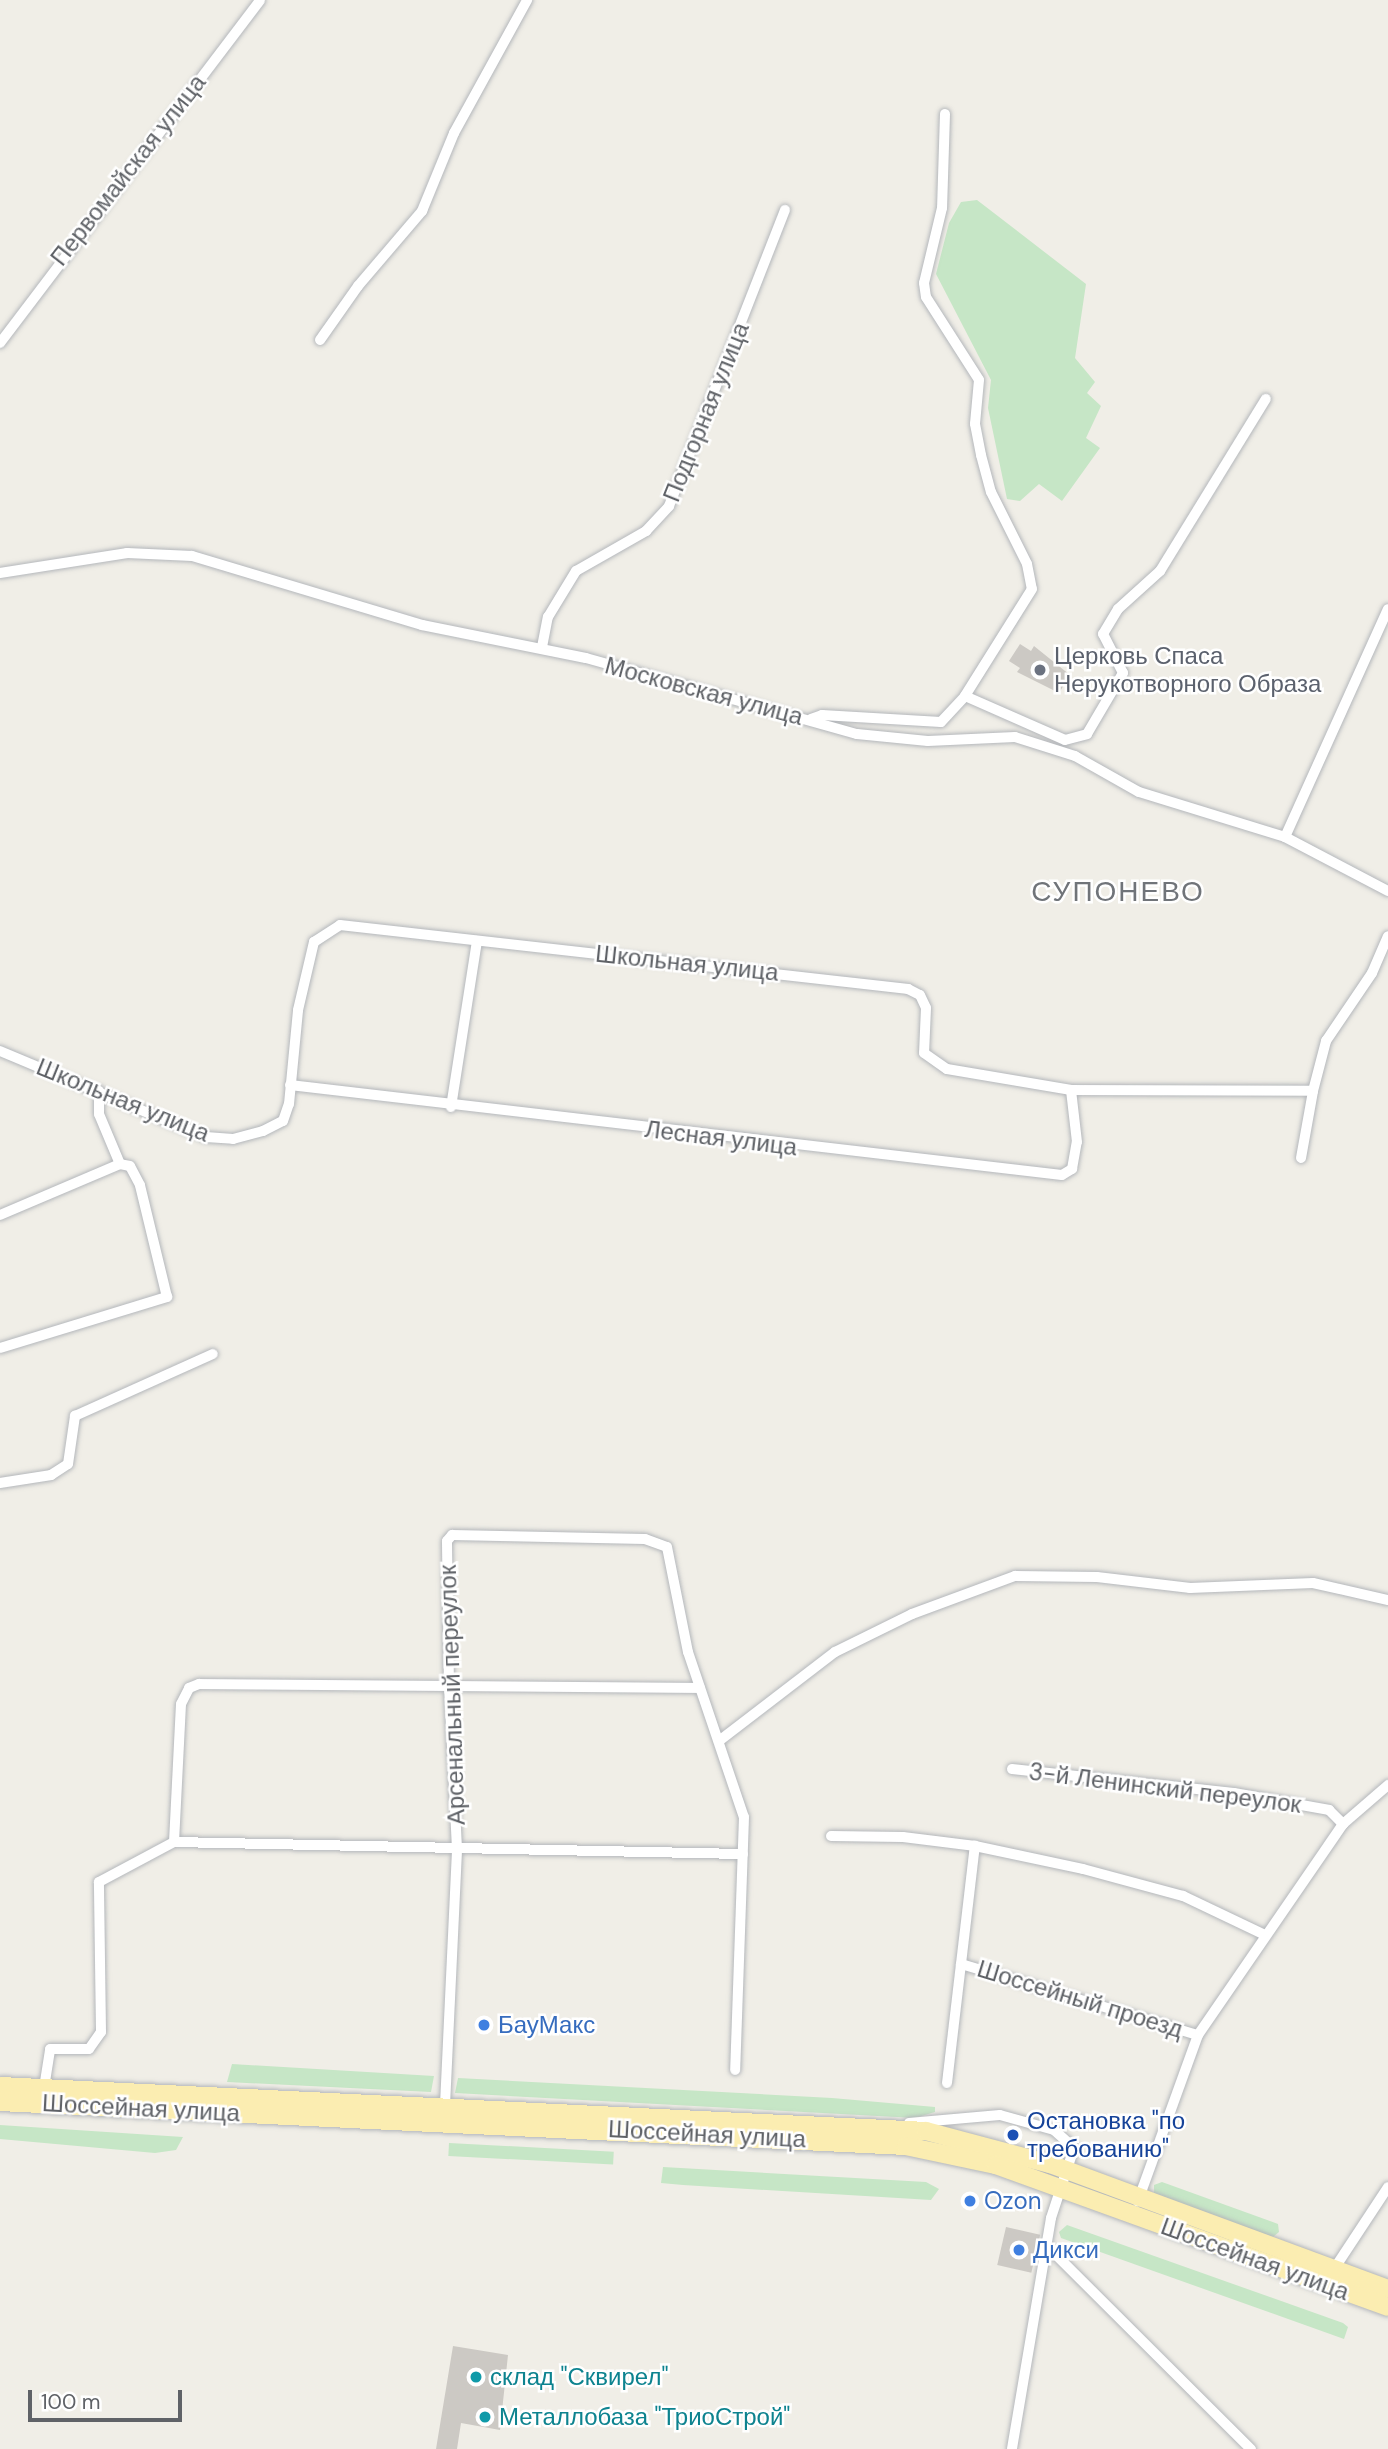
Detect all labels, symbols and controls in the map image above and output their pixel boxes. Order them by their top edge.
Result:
street label: Первомайская улица [44,69,212,271]
street label: Подгорная улица [657,318,755,506]
place label: Церковь Спаса Нерукотворного Образа [1054,642,1321,698]
street label: Московская улица [602,651,806,731]
marker: Церковь Спаса Нерукотворного Образа [1032,662,1048,678]
district label: СУПОНЕВО [1032,875,1204,909]
street label: Школьная улица [594,939,780,987]
street label: Школьная улица [32,1052,214,1148]
street label: Лесная улица [643,1114,799,1162]
street label: Арсенальный переулок [433,1564,471,1826]
street label: 3-й Ленинский переулок [1027,1757,1303,1819]
street label: Шоссейный проезд [974,1954,1186,2044]
place label: БауМакс [498,2011,595,2039]
marker: БауМакс [476,2017,492,2033]
street label: Шоссейная улица [41,2088,241,2128]
place label: Остановка "по требованию" [1027,2107,1185,2163]
street label: Шоссейная улица [607,2114,807,2154]
marker: Остановка "по требованию" [1005,2127,1021,2143]
place label: Ozon [984,2187,1042,2215]
marker: Ozon [962,2193,978,2209]
street label: Шоссейная улица [1157,2212,1353,2306]
place label: Дикси [1033,2236,1099,2264]
marker: Дикси [1011,2242,1027,2258]
place label: склад "Сквирел" [490,2363,668,2391]
marker: склад "Сквирел" [468,2369,484,2385]
scale bar [32,2376,186,2420]
text: 100 m [41,2388,101,2416]
place label: Металлобаза "ТриоСтрой" [499,2403,790,2431]
marker: Металлобаза "ТриоСтрой" [477,2409,493,2425]

